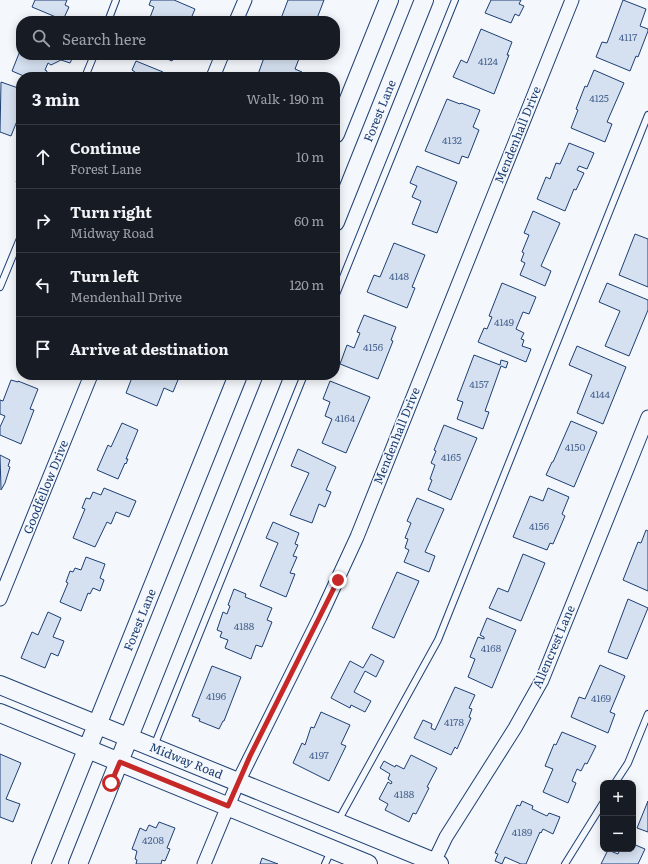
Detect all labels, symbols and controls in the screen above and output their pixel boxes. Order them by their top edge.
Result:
search box [16,16,340,60]
icon: search [30,27,52,49]
text: Search here [62,27,146,50]
house number: 4117 [619,29,637,44]
house number: 4124 [478,53,499,68]
street label: Forest Lane [358,77,400,145]
street label: Mendenhall Drive [489,83,545,186]
text: 3 min [32,86,80,111]
text: Walk · 190 m [246,89,324,108]
house number: 4125 [589,90,609,105]
house number: 4132 [442,132,462,147]
text: Continue [70,136,140,159]
icon: ahead [32,146,54,168]
text: 10 m [296,147,324,166]
text: Forest Lane [70,159,142,178]
text: Turn right [70,200,152,223]
icon: right [32,210,54,232]
text: 60 m [294,211,324,230]
text: Midway Road [70,223,154,242]
text: Turn left [70,264,139,287]
house number: 4148 [389,268,410,283]
icon: left [32,274,54,296]
text: 120 m [289,275,324,294]
text: Mendenhall Drive [70,287,182,306]
house number: 4149 [494,314,514,329]
text: Arrive at destination [70,337,229,360]
icon: arrive [32,338,54,360]
house number: 4156 [363,339,384,354]
house number: 4157 [469,376,489,391]
street label: Mendenhall Drive [368,384,424,487]
house number: 4144 [590,386,611,401]
house number: 4164 [335,410,356,425]
street label: Goodfellow Drive [18,437,72,536]
house number: 4150 [565,439,585,454]
house number: 4165 [441,449,461,464]
house number: 4156 [529,518,550,533]
route end [329,571,347,589]
street label: Forest Lane [118,586,160,654]
street label: Allencrest Lane [527,602,579,691]
house number: 4188 [234,618,255,633]
house number: 4168 [481,640,502,655]
house number: 4196 [206,688,227,703]
house number: 4169 [591,690,611,705]
house number: 4178 [444,714,464,729]
street label: Midway Road [147,737,226,783]
house number: 4197 [309,747,329,762]
route start [102,774,120,792]
map controls [600,780,636,852]
button: + [600,780,636,816]
house number: 4188 [394,786,415,801]
button: − [600,816,636,852]
house number: 4189 [512,824,532,839]
house number: 4208 [142,832,164,847]

